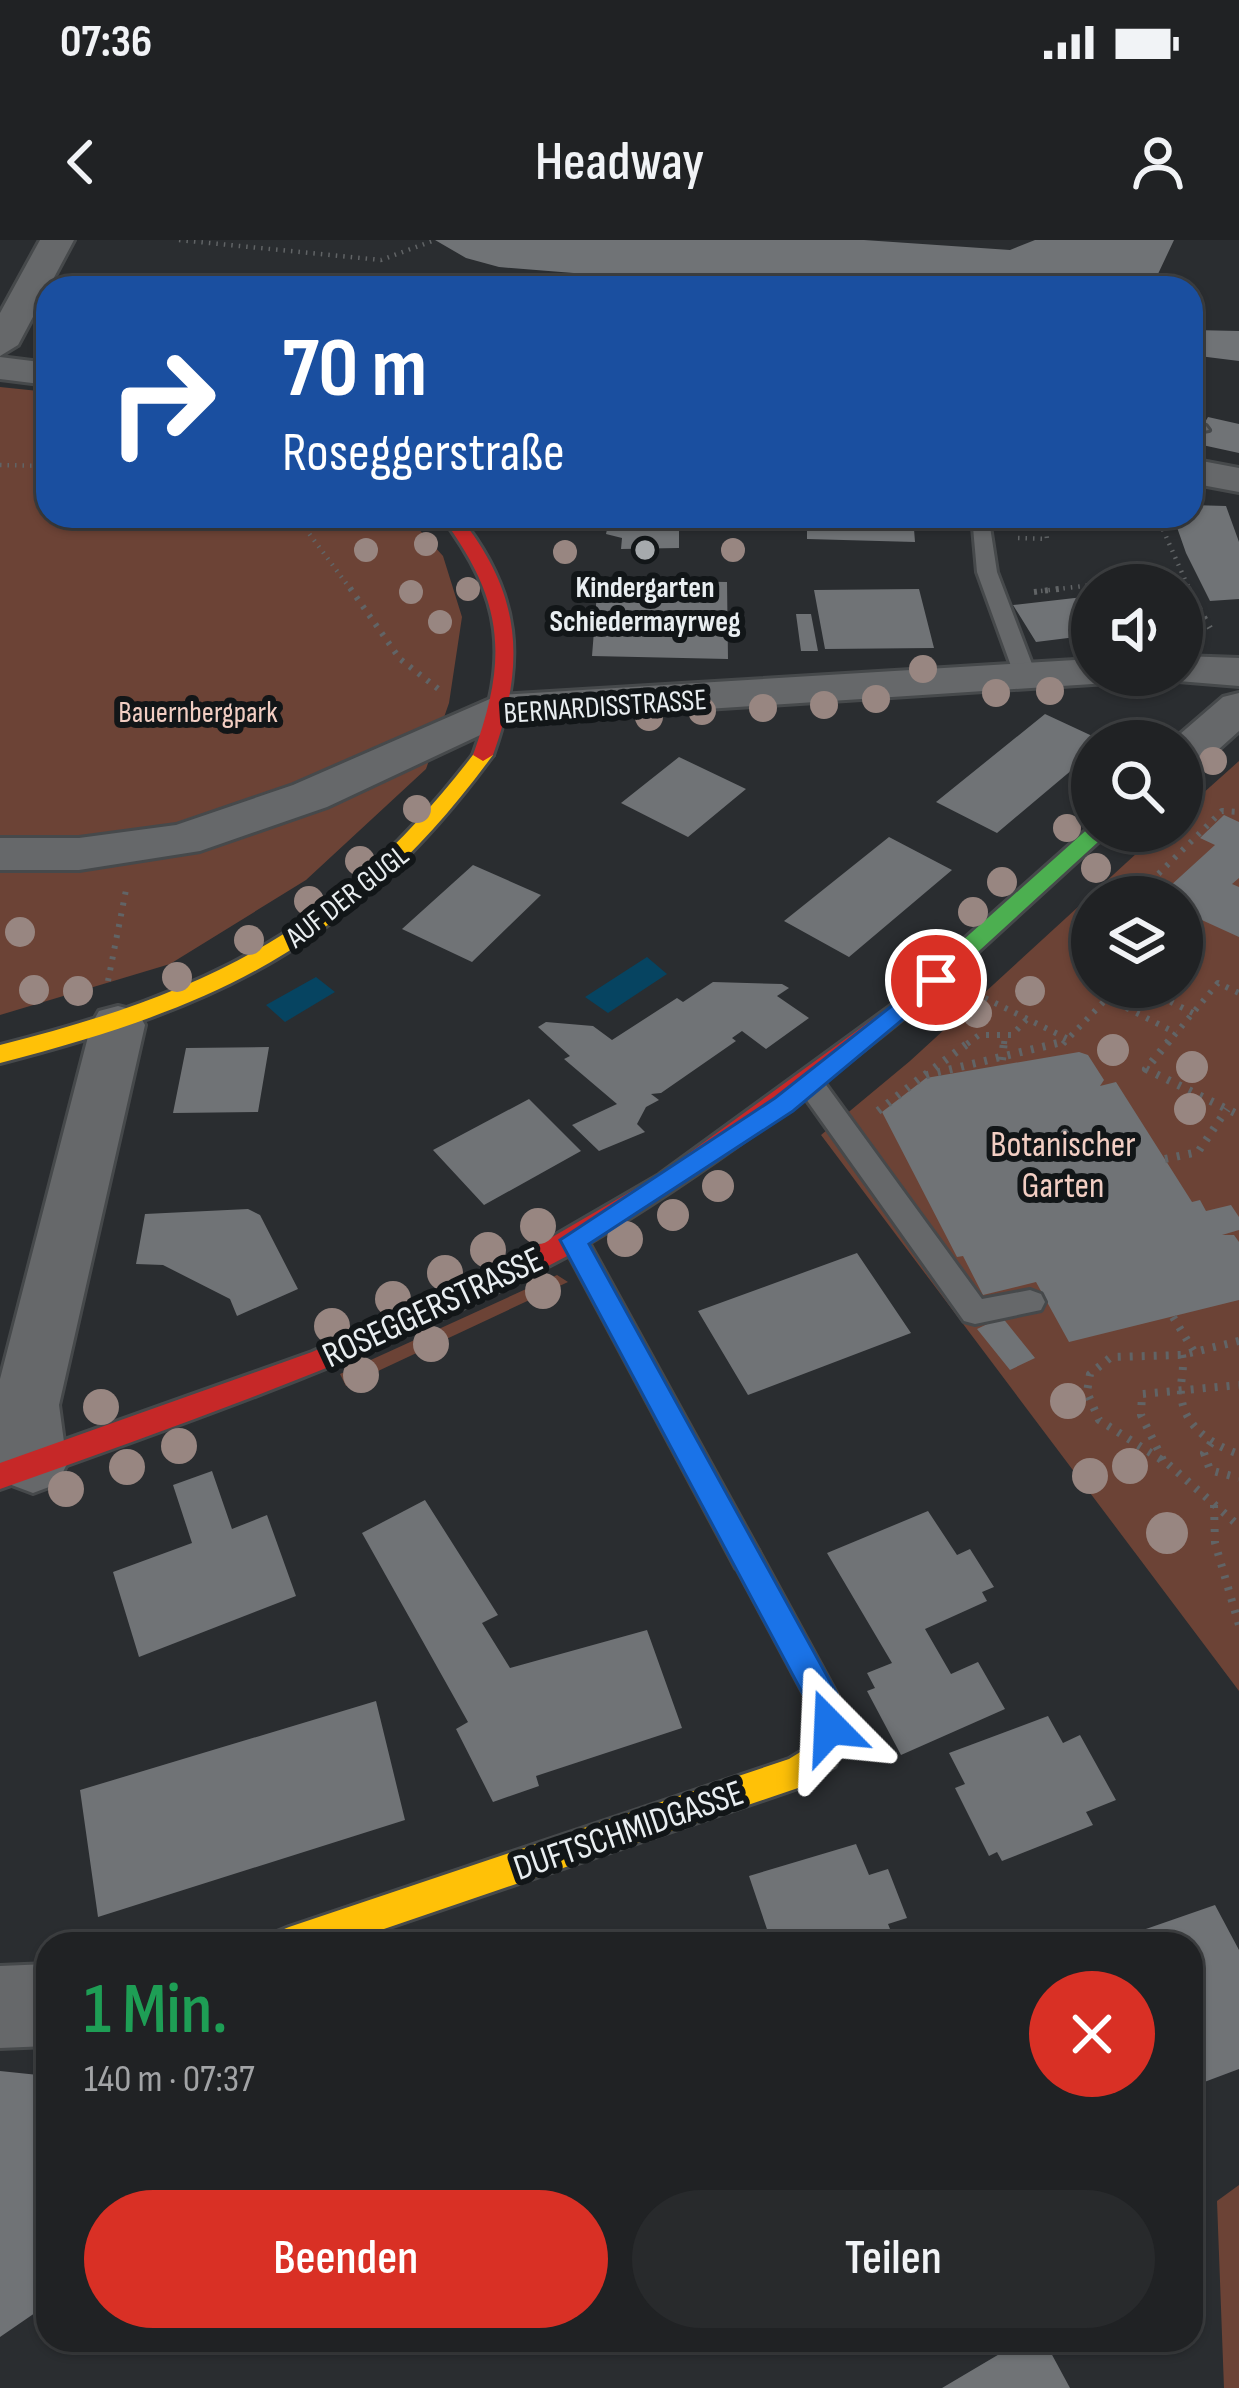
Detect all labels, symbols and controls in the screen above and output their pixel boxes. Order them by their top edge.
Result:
text: 07:36 [60,15,152,70]
icon: back [48,129,114,195]
icon: person [1125,129,1191,195]
text: Headway [535,130,704,195]
text: 70 m [282,319,427,420]
icon: right [84,324,240,480]
text: Roseggerstraße [282,421,565,486]
marker: Kindergarten Schiedermayrweg [632,537,658,563]
map controls [1071,564,1203,1008]
button: sound [1071,564,1203,696]
place label: Kindergarten Schiedermayrweg [549,570,741,640]
street label: BERNARDISSTRASSE [502,682,708,732]
park label: Bauernbergpark [118,695,278,731]
button: search [1071,720,1203,852]
street label: AUF DER GUGL [278,838,416,956]
button: layers [1071,876,1203,1008]
pin [885,929,987,1031]
icon: arrive [903,947,969,1013]
park label: Botanischer Garten [990,1124,1136,1208]
street label: ROSEGGERSTRASSE [316,1239,550,1378]
position arrow [767,1664,893,1790]
street label: DUFTSCHMIDGASSE [508,1772,749,1891]
text: 1 Min. [84,1967,228,2054]
button: close [1029,1971,1155,2097]
text: 140 m · 07:37 [84,2056,255,2103]
button: Beenden [84,2190,608,2328]
button: Teilen [632,2190,1155,2328]

